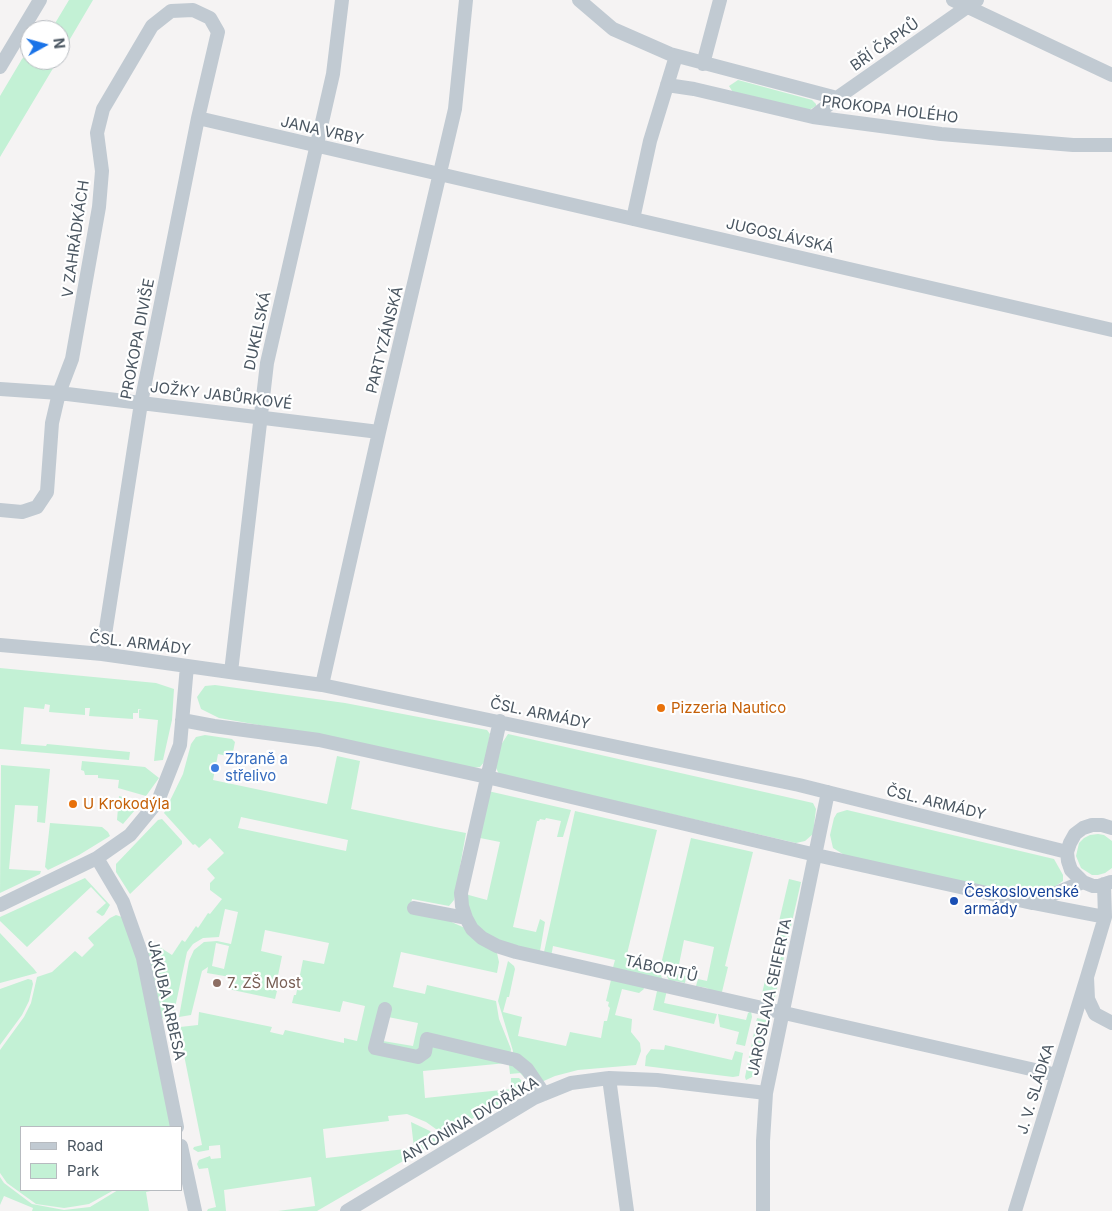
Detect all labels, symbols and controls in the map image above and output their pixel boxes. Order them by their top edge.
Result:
street label: BŘÍ ČAPKŮ [847,15,923,75]
north arrow [20,20,70,70]
text: N [50,37,68,50]
street label: PROKOPA HOLÉHO [821,93,959,127]
street label: JANA VRBY [279,113,365,149]
street label: V ZAHRÁDKÁCH [59,179,93,299]
street label: JUGOSLÁVSKÁ [724,215,836,257]
street label: PROKOPA DIVIŠE [117,277,159,401]
street label: PARTYZÁNSKÁ [363,285,407,395]
street label: DUKELSKÁ [241,290,275,372]
street label: JOŽKY JABŮRKOVÉ [149,378,293,414]
street label: ČSL. ARMÁDY [88,629,192,659]
street label: ČSL. ARMÁDY [488,695,592,733]
place label: Pizzeria Nautico [671,699,786,717]
marker: Pizzeria Nautico [655,702,667,714]
place label: Zbraně a střelivo [225,750,288,785]
marker: Zbraně a střelivo [209,762,221,774]
street label: ČSL. ARMÁDY [884,782,988,824]
place label: U Krokodýla [83,795,170,813]
marker: U Krokodýla [67,798,79,810]
place label: Československé armády [964,883,1079,918]
marker: Československé armády [948,895,960,907]
street label: JAROSLAVA SEIFERTA [745,917,795,1077]
street label: JAKUBA ARBESA [143,938,189,1062]
street label: TÁBORITŮ [623,952,699,986]
place label: 7. ZŠ Most [227,974,301,992]
marker: 7. ZŠ Most [211,977,223,989]
street label: J. V. SLÁDKA [1014,1042,1058,1136]
street label: ANTONÍNA DVOŘÁKA [398,1073,542,1167]
legend [20,1126,182,1191]
text: Road [67,1136,103,1155]
text: Park [67,1161,99,1180]

